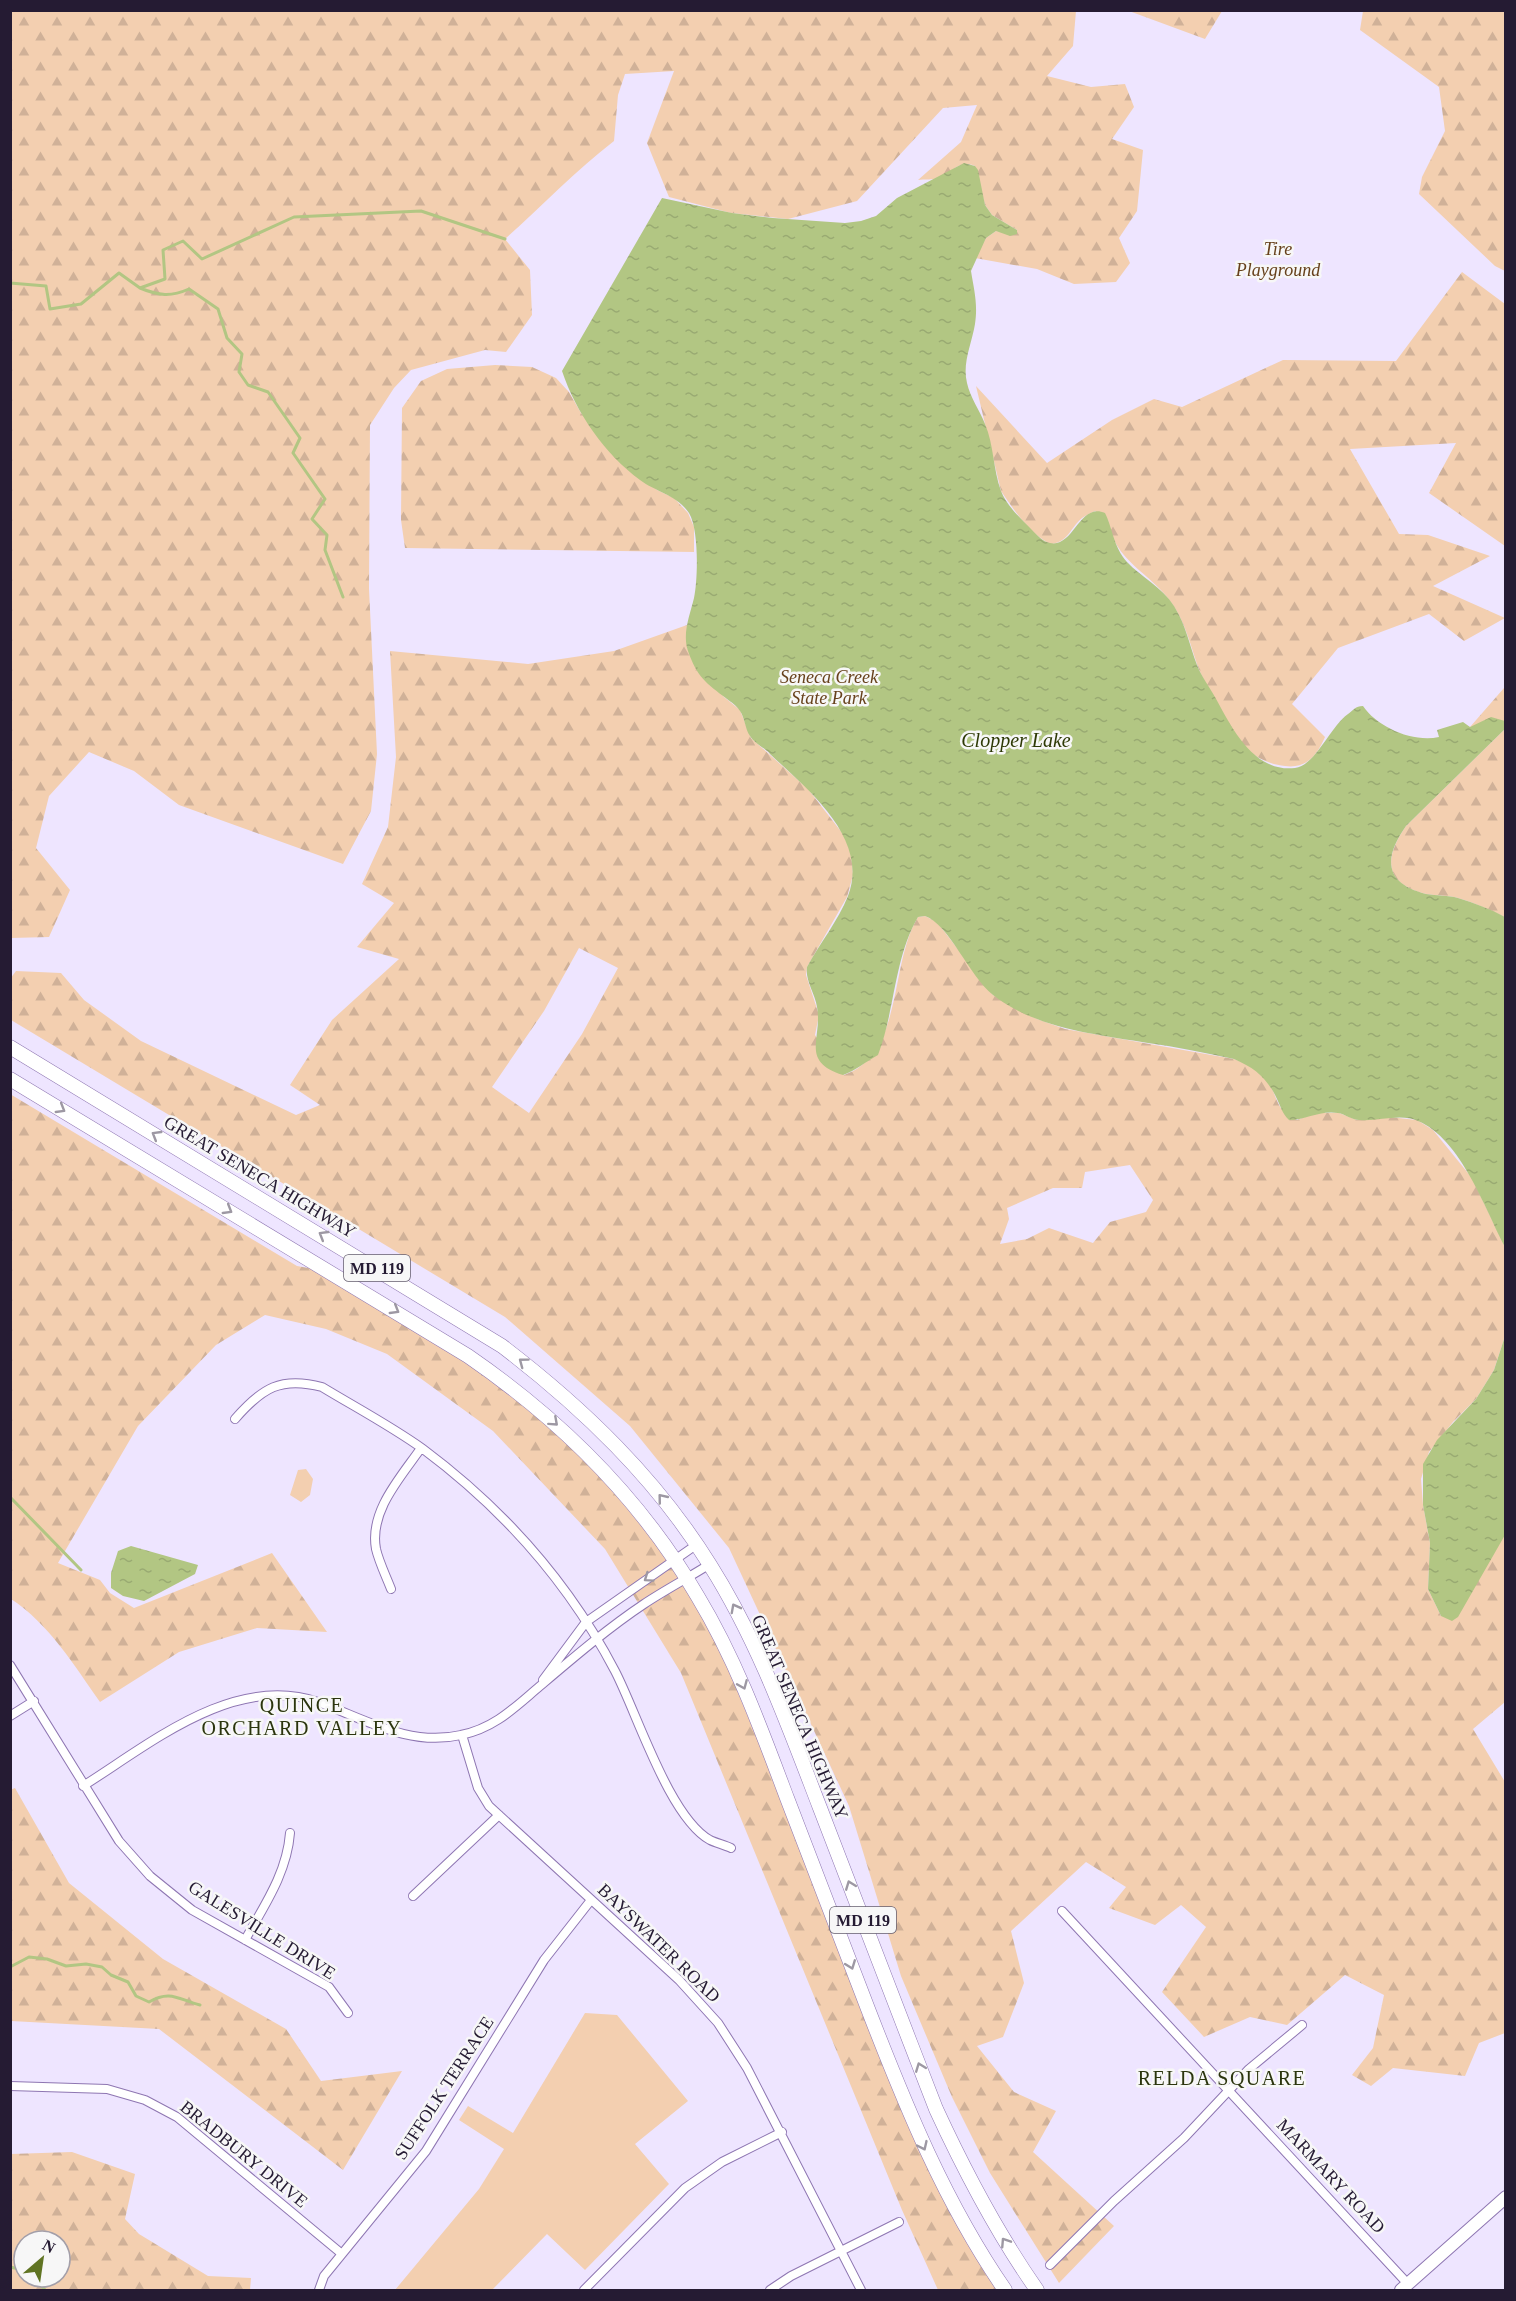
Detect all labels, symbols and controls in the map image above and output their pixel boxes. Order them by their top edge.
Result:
park label: Tire Playground [1235,239,1321,280]
park label: Seneca Creek State Park [780,667,879,708]
water label: Clopper Lake [961,729,1071,752]
one-way arrow [55,1102,65,1114]
street label: GREAT SENECA HIGHWAY [161,1112,359,1242]
one-way arrow [152,1130,162,1142]
one-way arrow [222,1203,232,1214]
one-way arrow [319,1231,329,1243]
road number: MD 119 [344,1255,410,1281]
one-way arrow [389,1303,399,1315]
one-way arrow [519,1358,530,1369]
one-way arrow [547,1415,558,1426]
one-way arrow [658,1494,669,1505]
one-way arrow [644,1571,655,1582]
one-way arrow [731,1604,742,1614]
street label: GREAT SENECA HIGHWAY [748,1612,852,1822]
one-way arrow [736,1679,748,1690]
district label: QUINCE ORCHARD VALLEY [202,1694,402,1739]
street label: GALESVILLE DRIVE [185,1877,339,1983]
street label: BAYSWATER ROAD [594,1880,724,2006]
one-way arrow [845,1880,857,1891]
road number: MD 119 [830,1907,896,1933]
one-way arrow [844,1958,856,1969]
street label: SUFFOLK TERRACE [390,2013,498,2163]
one-way arrow [914,2062,927,2073]
district label: RELDA SQUARE [1138,2067,1306,2089]
street label: BRADBURY DRIVE [176,2097,312,2211]
street label: MARMARY ROAD [1273,2115,1389,2237]
one-way arrow [916,2139,928,2150]
north arrow [12,2229,72,2289]
text: N [40,2236,59,2257]
one-way arrow [1001,2238,1012,2249]

